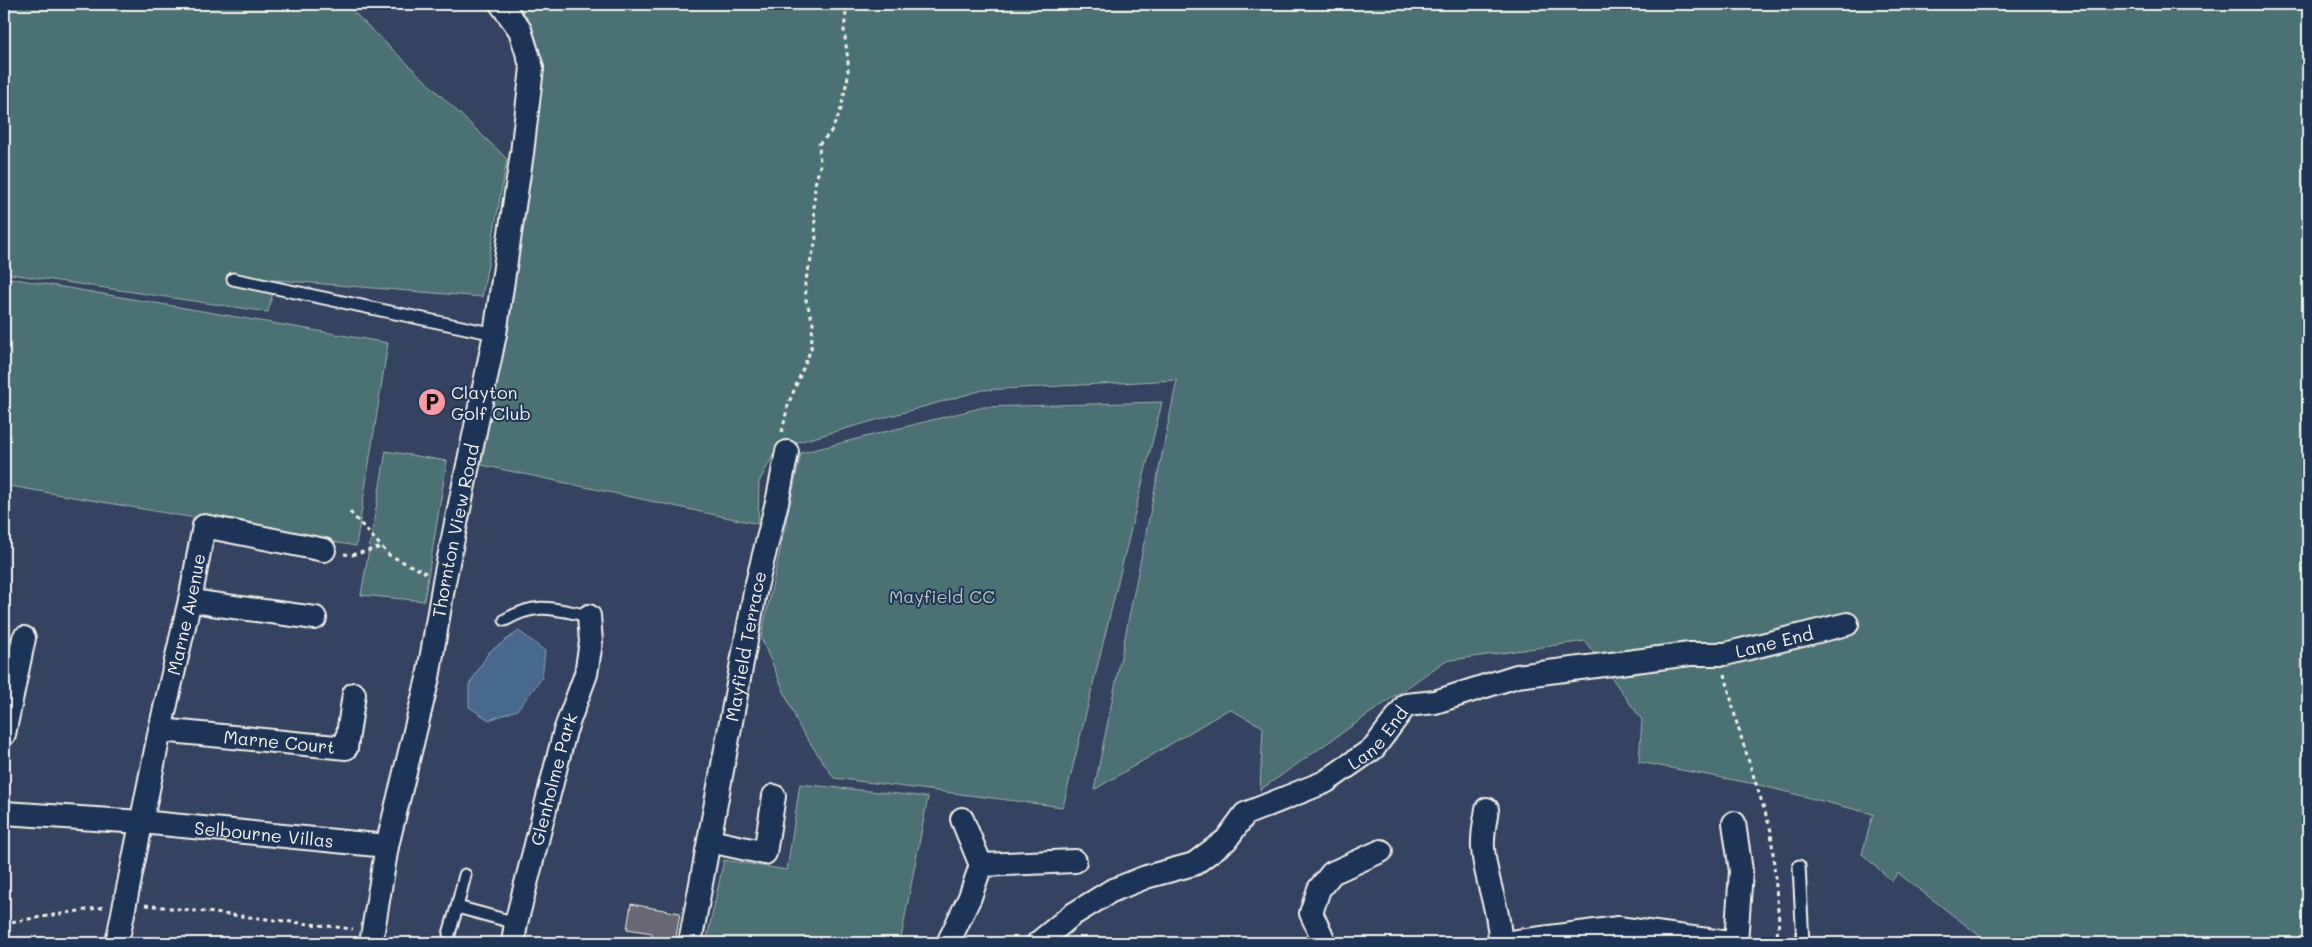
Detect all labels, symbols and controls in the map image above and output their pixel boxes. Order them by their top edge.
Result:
place label: Clayton Golf Club [451,380,531,425]
parking icon: Clayton Golf Club [417,387,447,417]
street label: Thornton View Road [426,441,484,620]
street label: Marne Avenue [161,551,211,677]
street label: Mayfield Terrace [719,568,772,723]
park label: Mayfield CC [889,584,995,608]
street label: Lane End [1733,621,1815,663]
street label: Lane End [1343,701,1413,775]
street label: Glenholme Park [524,709,583,848]
street label: Marne Court [223,724,336,759]
street label: Selbourne Villas [193,815,335,853]

